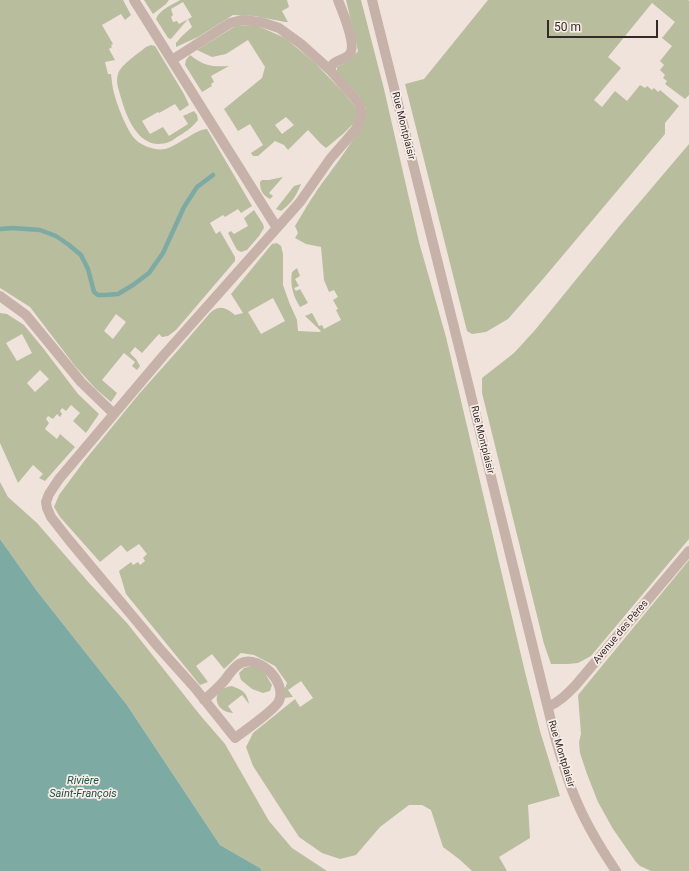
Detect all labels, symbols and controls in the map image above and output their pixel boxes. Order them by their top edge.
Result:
scale bar [549,12,660,38]
text: 50 m [554,20,581,34]
street label: Rue Montplaisir [389,91,417,161]
street label: Rue Montplaisir [468,405,496,475]
street label: Avenue des Pères [591,598,651,666]
street label: Rue Montplaisir [545,719,577,789]
water label: Rivière Saint-François [49,774,117,800]

